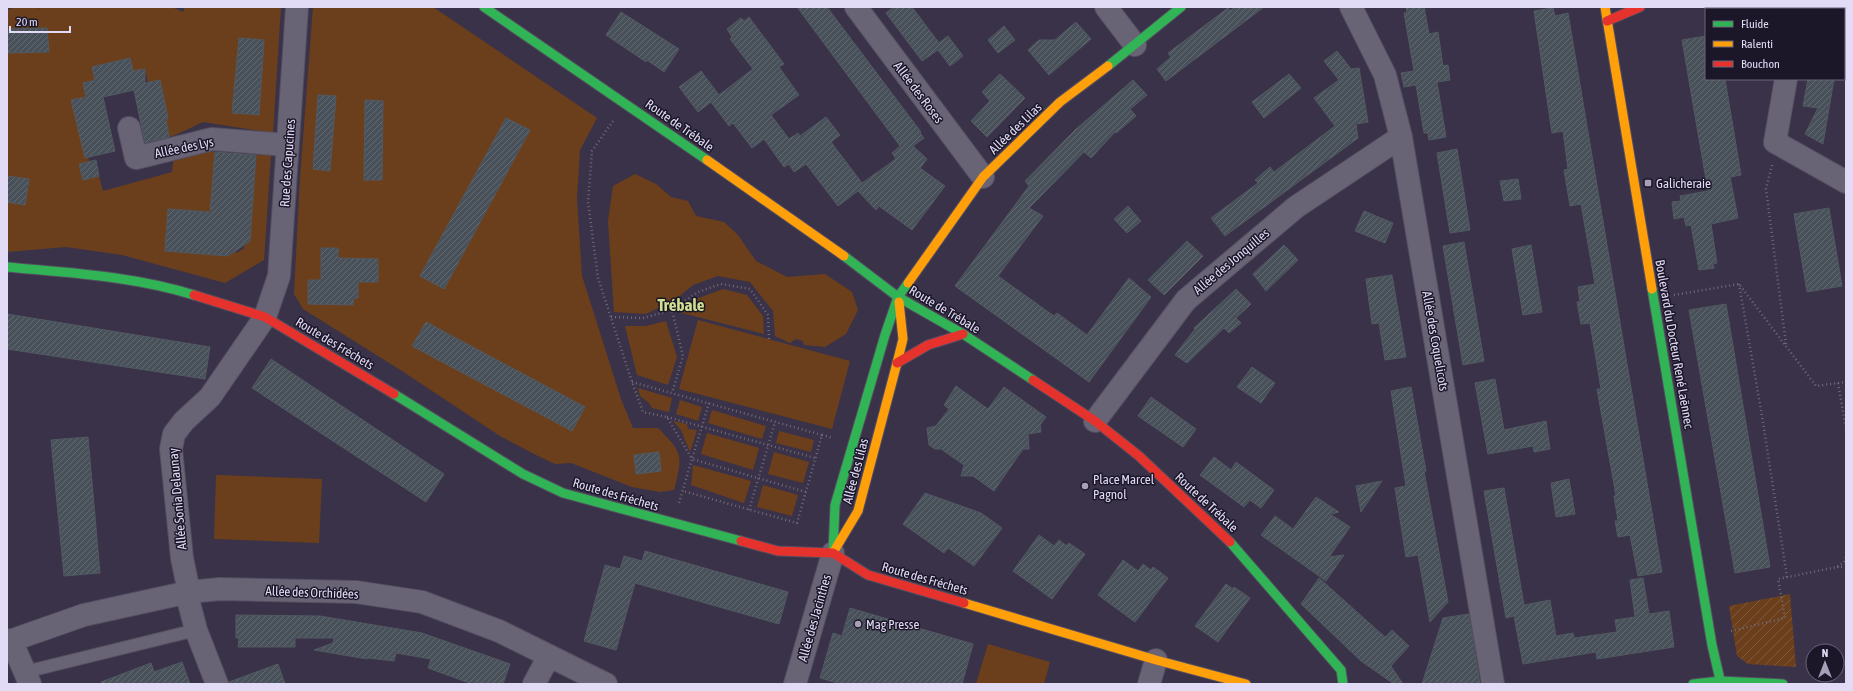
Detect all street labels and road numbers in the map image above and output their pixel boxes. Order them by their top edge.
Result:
street label: Allée des Roses [891,59,947,126]
street label: Route de Trébale [643,96,717,155]
street label: Allée des Lilas [986,99,1045,157]
street label: Rue des Capucines [277,118,298,207]
street label: Allée des Lys [153,134,215,161]
street label: Allée des Jonquilles [1190,225,1273,297]
street label: Boulevard du Docteur René Laënnec [1652,259,1697,430]
street label: Route de Trébale [907,282,983,337]
street label: Allée des Coquelicots [1419,290,1452,393]
street label: Route des Fréchets [293,314,377,373]
street label: Allée des Lilas [840,436,872,506]
street label: Allée Sonia Delaunay [166,447,189,550]
street label: Route de Trébale [1172,470,1241,535]
street label: Route des Fréchets [571,475,661,514]
street label: Route des Fréchets [880,559,970,598]
street label: Allée des Jacinthes [795,572,834,663]
street label: Allée des Orchidées [265,583,359,602]

